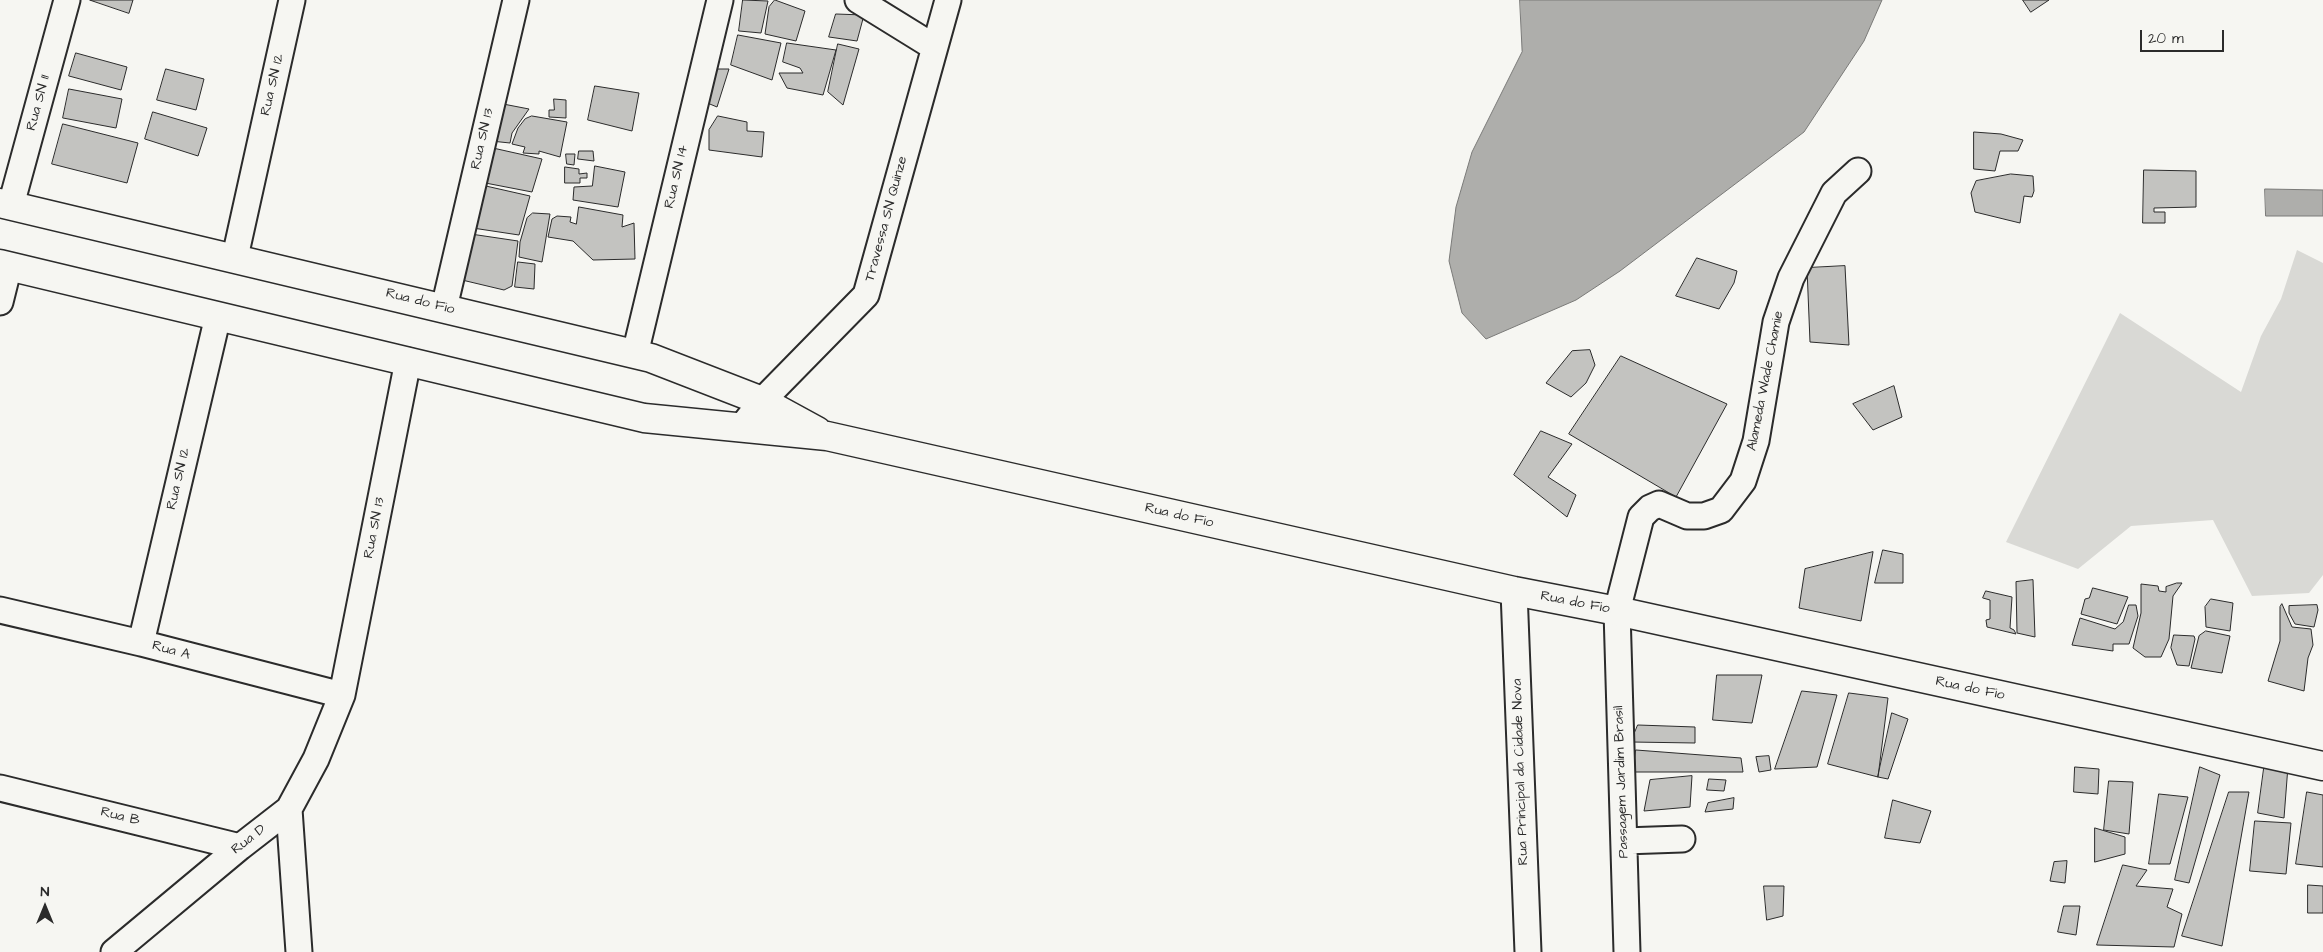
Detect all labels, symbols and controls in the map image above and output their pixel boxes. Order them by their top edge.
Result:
scale bar [2143,20,2227,52]
text: 20 m [2148,28,2184,49]
street label: Rua SN 12 [258,52,288,118]
street label: Rua SN 11 [24,73,54,133]
street label: Rua SN 13 [468,107,498,171]
street label: Rua SN 14 [662,144,692,210]
street label: Travessa SN Quinze [862,154,912,284]
street label: Rua do Fio [384,285,456,319]
street label: Alameda Wade Chamie [1744,310,1788,452]
street label: Rua SN 12 [164,446,194,512]
street label: Rua SN 13 [361,496,389,560]
street label: Rua do Fio [1143,500,1215,532]
street label: Rua do Fio [1539,588,1611,618]
street label: Rua A [150,638,192,664]
street label: Rua do Fio [1934,673,2006,705]
street label: Rua Principal da Cidade Nova [1509,678,1533,866]
street label: Passagem Jardim Brasil [1611,705,1633,859]
street label: Rua B [99,804,141,830]
street label: Rua D [229,821,269,859]
north arrow [20,882,70,932]
text: N [41,882,49,902]

